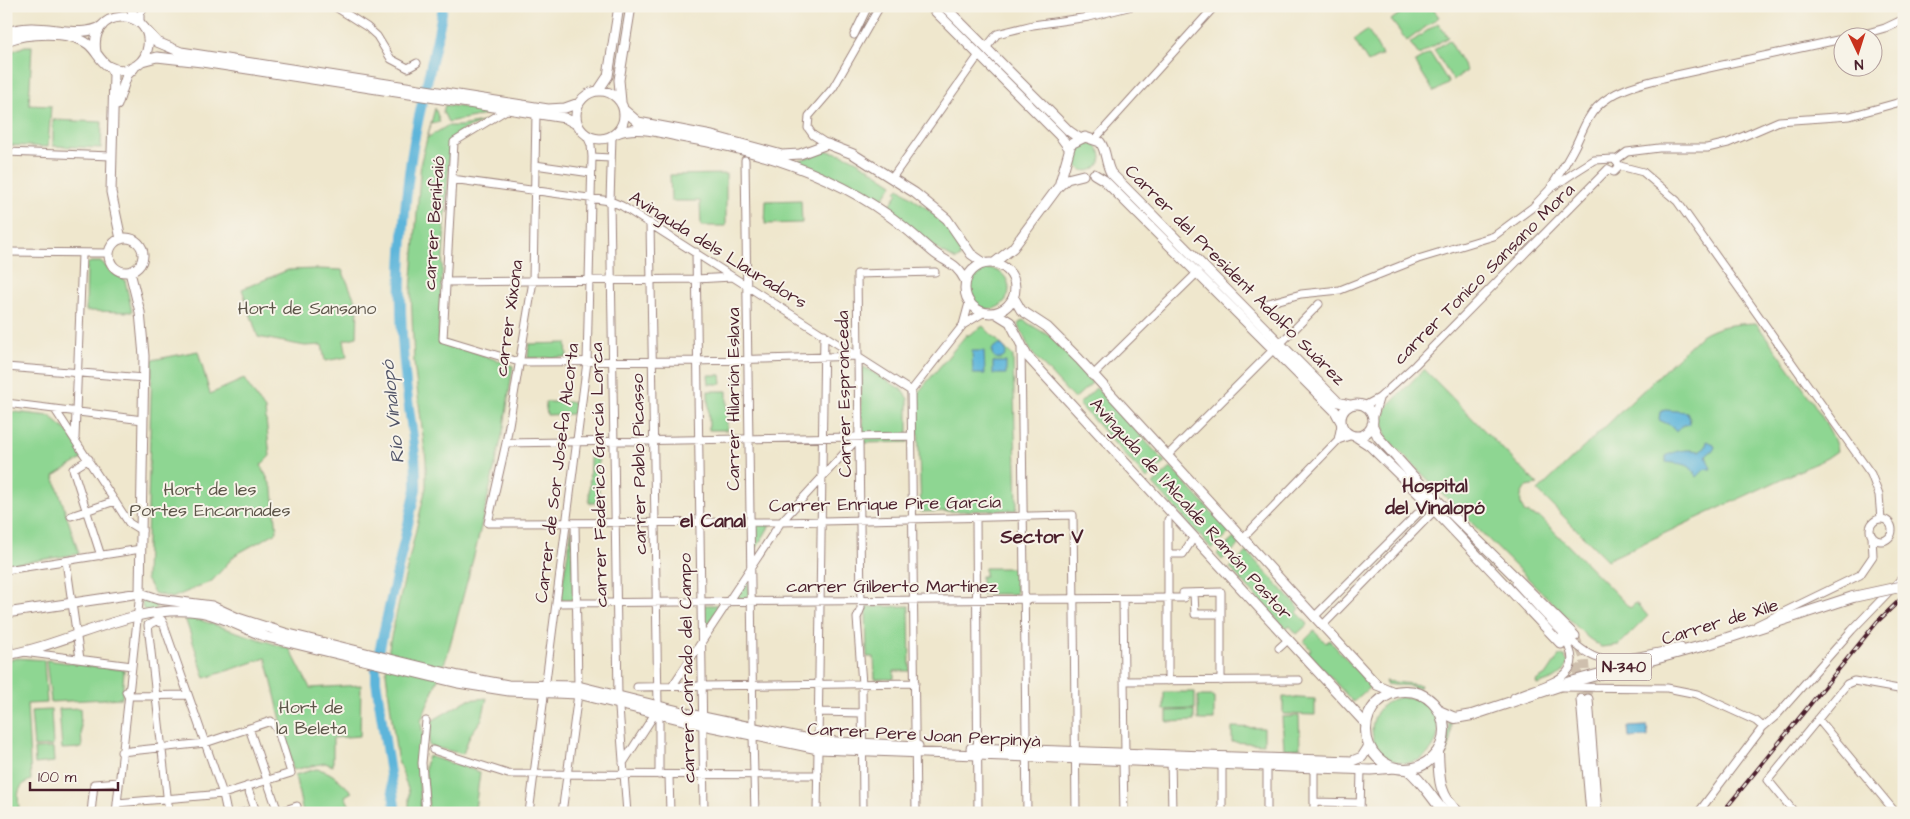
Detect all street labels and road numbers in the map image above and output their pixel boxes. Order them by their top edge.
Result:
street label: carrer Benifaió [417,155,451,291]
street label: Carrer del President Adolfo Suárez [1119,159,1351,391]
street label: carrer Tonico Sansano Mora [1388,178,1580,370]
street label: Avinguda dels Llauradors [624,185,812,316]
street label: carrer Xixona [488,258,530,378]
street label: Carrer Hilarión Eslava [721,307,746,491]
street label: Carrer Espronceda [830,310,858,478]
street label: Carrer de Sor Josefa Alcorta [529,342,585,604]
street label: carrer Federico García Lorca [584,342,614,608]
street label: carrer Pablo Picasso [625,373,653,555]
street label: Avinguda de l'Alcalde Ramón Pastor [1083,392,1298,627]
street label: Carrer Enrique Pire García [769,489,1001,519]
street label: carrer Conrado del Campo [672,553,702,783]
street label: carrer Gilberto Martínez [786,574,998,599]
street label: Carrer de Xile [1659,592,1782,652]
road number: N-340 [1596,654,1652,680]
street label: Carrer Pere Joan Perpinyà [807,716,1041,755]

